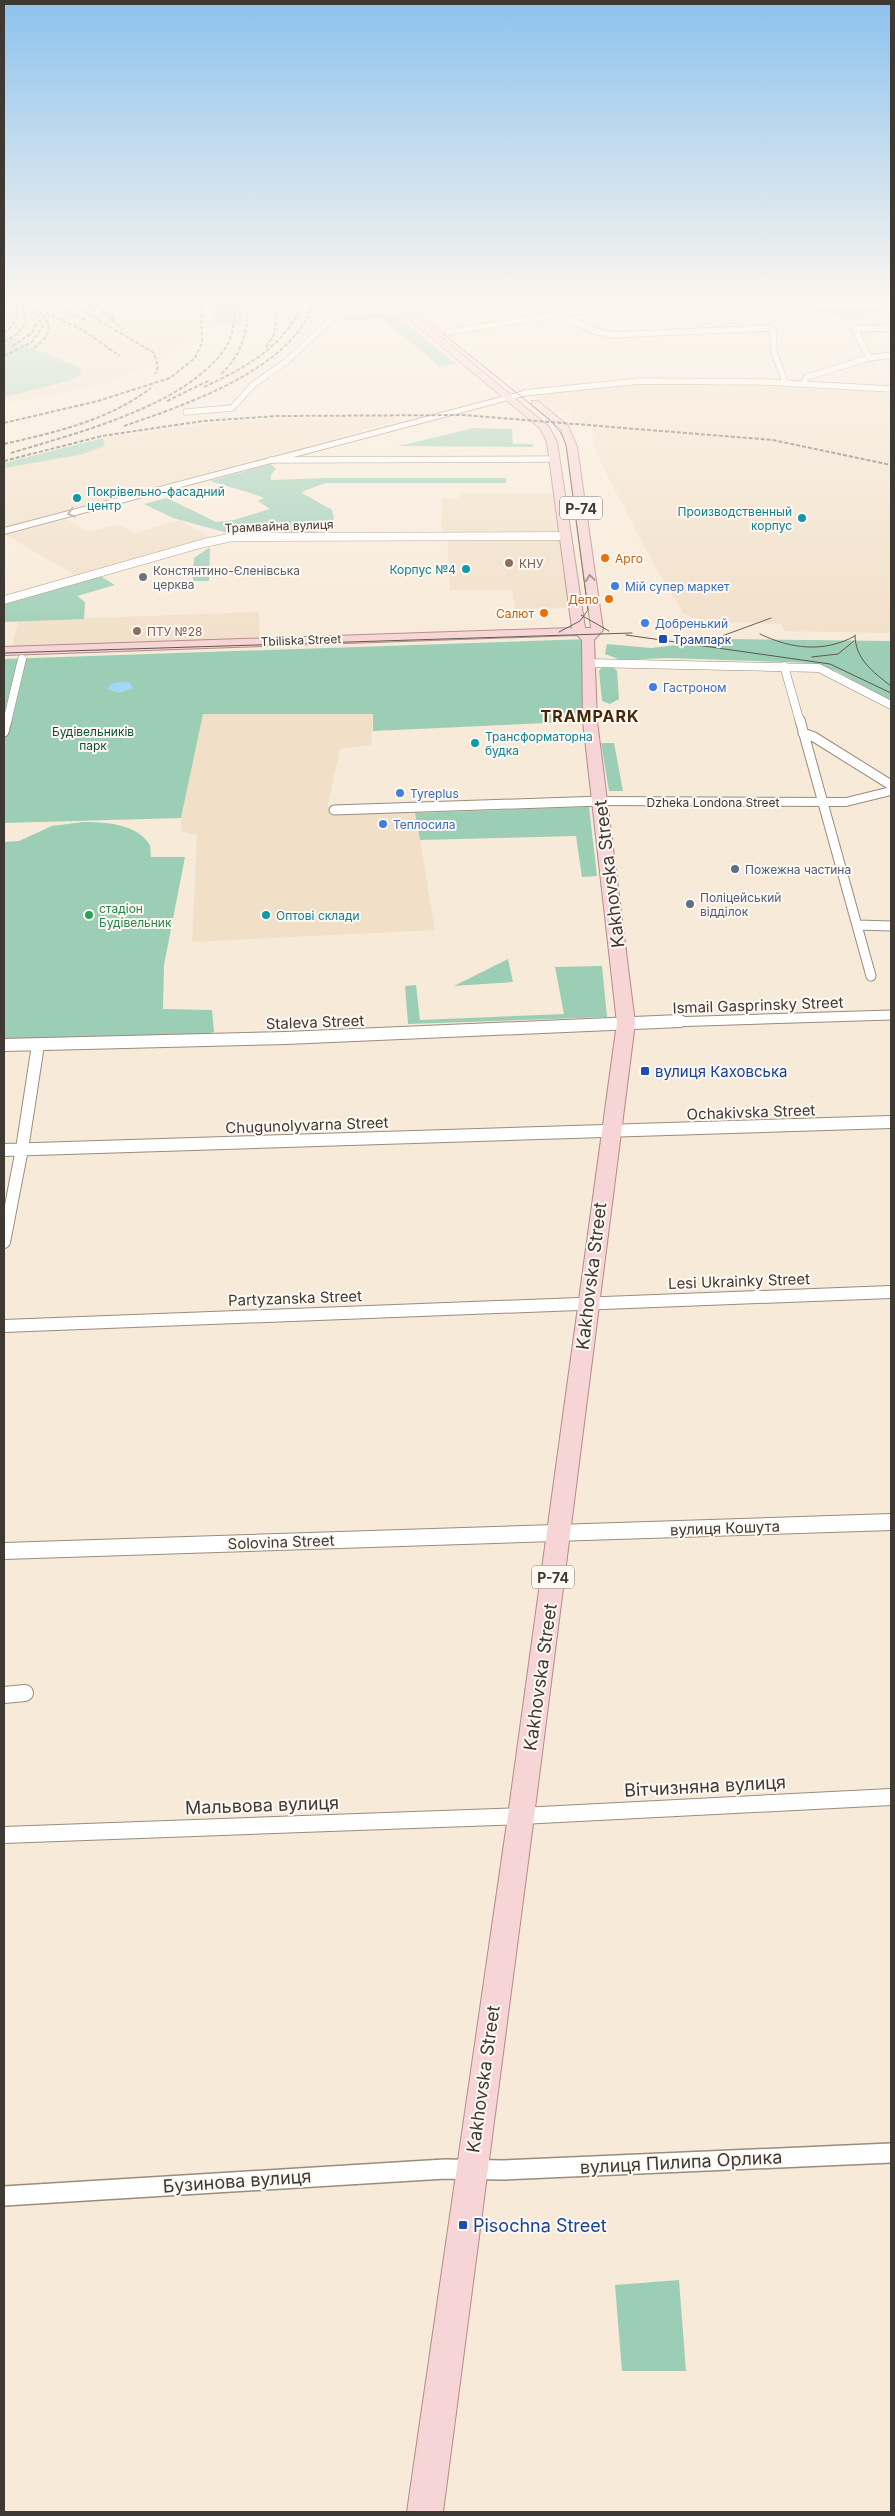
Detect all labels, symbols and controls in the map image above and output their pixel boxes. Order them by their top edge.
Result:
place label: Покрівельно-фасадний центр [87,484,225,513]
marker: Покрівельно-фасадний центр [71,492,83,504]
road number: Р-74 [560,496,602,520]
place label: Производственный корпус [677,504,792,533]
one-way arrow [68,508,76,518]
marker: Производственный корпус [796,512,808,524]
street label: Трамвайна вулиця [224,517,334,535]
place label: Арго [615,551,643,566]
marker: Арго [599,552,611,564]
place label: КНУ [519,556,544,571]
marker: КНУ [503,557,515,569]
place label: Корпус №4 [389,562,456,577]
place label: Констянтино-Єленівська церква [153,563,300,592]
marker: Корпус №4 [460,563,472,575]
marker: Констянтино-Єленівська церква [137,571,149,583]
one-way arrow [586,574,596,582]
place label: Мій супер маркет [625,579,730,594]
marker: Мій супер маркет [609,580,621,592]
place label: Депо [568,592,599,607]
marker: Депо [603,593,615,605]
place label: Салют [496,606,534,621]
marker: Салют [538,607,550,619]
place label: Добренький [655,616,728,631]
marker: Добренький [639,617,651,629]
place label: ПТУ №28 [147,624,202,639]
marker: ПТУ №28 [131,625,143,637]
street label: Tbiliska Street [260,631,342,649]
place label: Трампарк [673,632,732,647]
marker: Трампарк [657,633,669,645]
place label: Гастроном [663,680,727,695]
marker: Гастроном [647,681,659,693]
district label: TRAMPARK [540,706,640,726]
park label: Будівельників парк [52,724,134,753]
place label: Трансформаторна будка [485,729,593,758]
marker: Трансформаторна будка [469,737,481,749]
place label: Tyreplus [410,786,459,801]
marker: Tyreplus [394,787,406,799]
street label: Dzheka Londona Street [647,795,779,810]
street label: Kakhovska Street [590,799,628,949]
place label: Теплосила [393,817,456,832]
marker: Теплосила [377,818,389,830]
place label: Пожежна частина [745,862,851,877]
marker: Пожежна частина [729,863,741,875]
place label: Поліцейський відділок [700,890,781,919]
marker: Поліцейський відділок [684,898,696,910]
place label: стадіон Будівельник [99,901,172,930]
place label: Оптові склади [276,908,360,923]
marker: стадіон Будівельник [83,909,95,921]
marker: Оптові склади [260,909,272,921]
street label: Ismail Gasprinsky Street [672,993,844,1017]
street label: Staleva Street [265,1011,365,1033]
place label: вулиця Каховська [655,1062,788,1081]
marker: вулиця Каховська [639,1065,651,1077]
street label: Ochakivska Street [686,1100,816,1124]
street label: Chugunolyvarna Street [225,1113,389,1137]
street label: Kakhovska Street [572,1201,610,1351]
street label: Lesi Ukrainky Street [668,1269,810,1293]
street label: Partyzanska Street [228,1286,362,1310]
street label: вулиця Кошута [670,1517,780,1539]
street label: Solovina Street [227,1531,335,1553]
road number: Р-74 [532,1565,574,1588]
street label: Kakhovska Street [519,1602,561,1752]
street label: Вітчизняна вулиця [624,1771,786,1801]
street label: Мальвова вулиця [185,1792,339,1818]
street label: Kakhovska Street [462,2004,504,2154]
street label: вулиця Пилипа Орлика [579,2146,783,2178]
street label: Бузинова вулиця [162,2165,312,2197]
place label: Pisochna Street [473,2215,607,2236]
marker: Pisochna Street [457,2219,469,2231]

